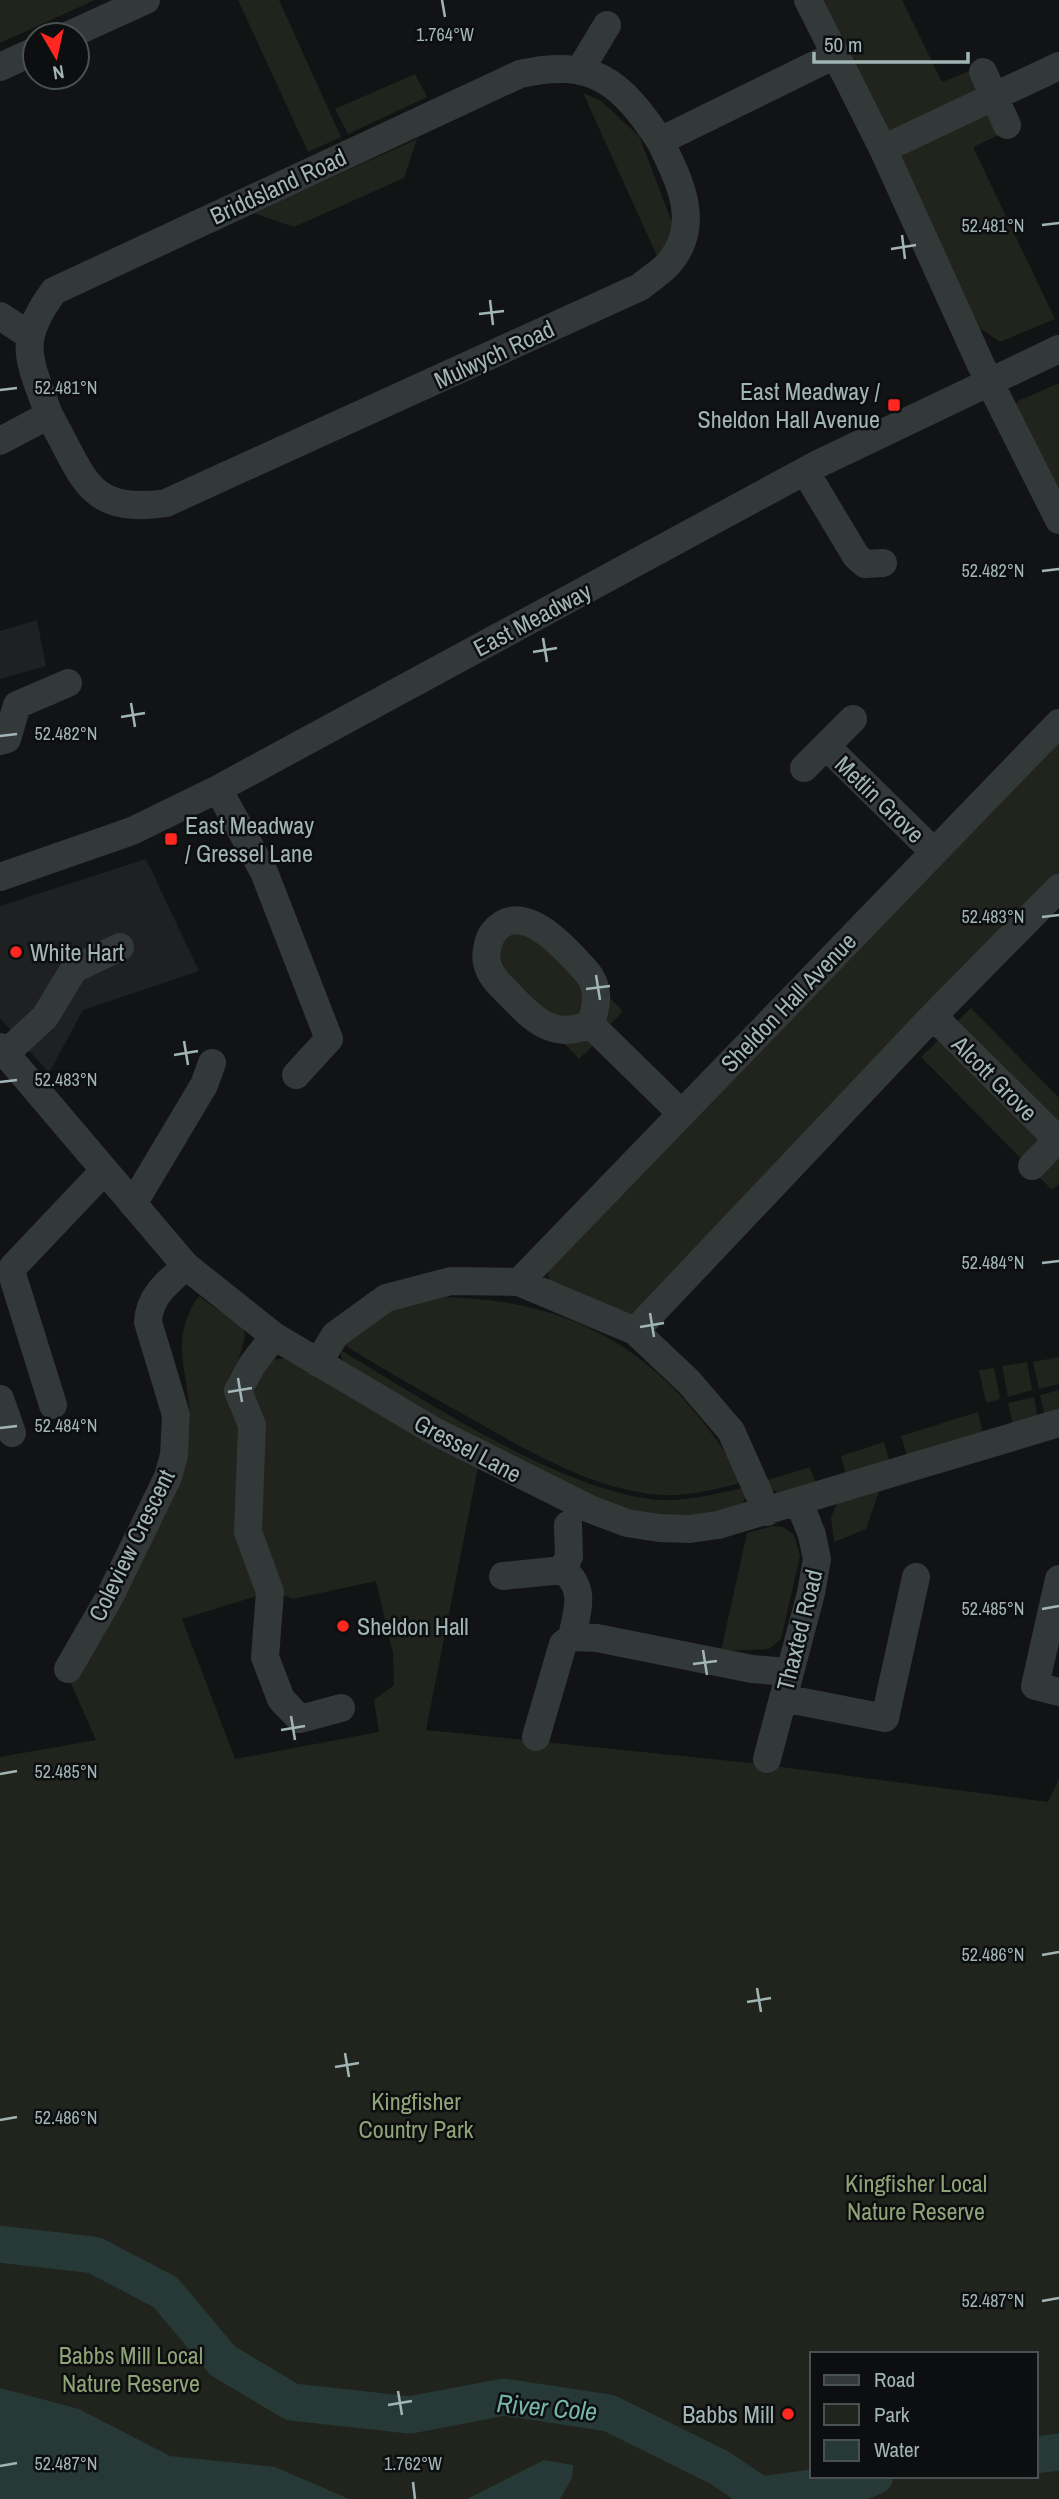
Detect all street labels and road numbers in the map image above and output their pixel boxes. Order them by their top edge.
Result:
street label: Briddsland Road [205,141,351,231]
street label: Mulwych Road [429,312,559,396]
street label: East Meadway [468,575,597,663]
street label: Metlin Grove [828,748,932,850]
street label: Sheldon Hall Avenue [713,925,863,1079]
street label: Alcott Grove [945,1028,1045,1128]
street label: Gressel Lane [409,1406,527,1490]
street label: Coleview Crescent [80,1463,182,1626]
street label: Thaxted Road [769,1566,829,1694]

